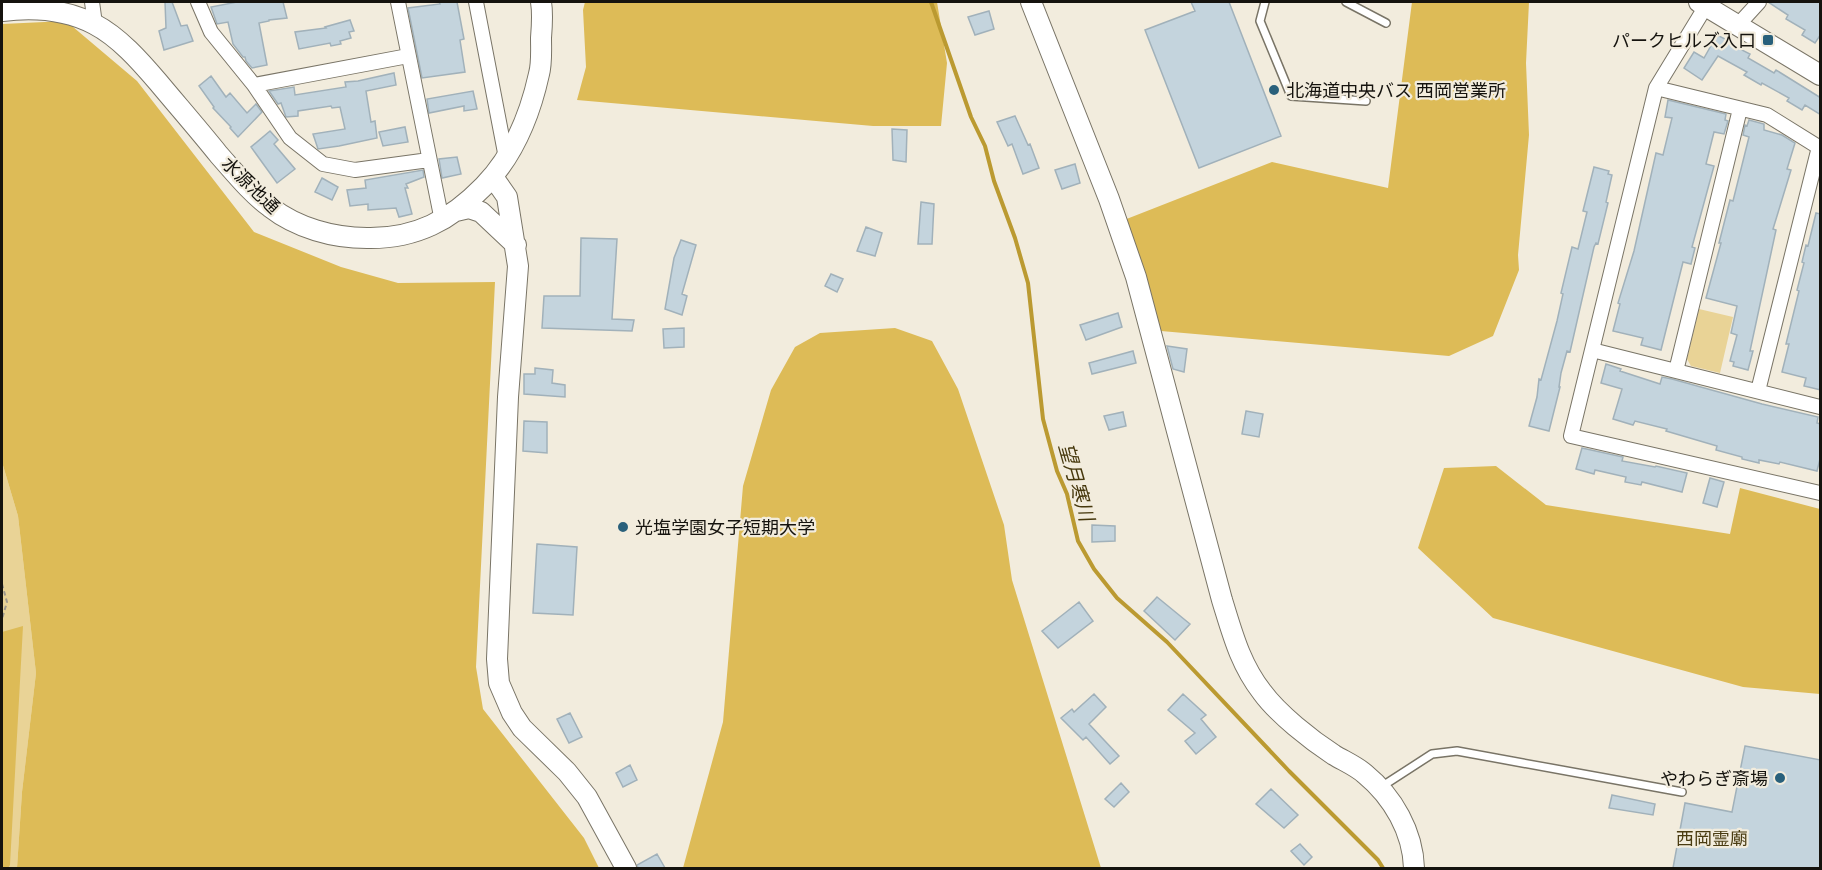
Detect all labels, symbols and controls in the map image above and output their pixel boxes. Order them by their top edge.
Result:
place label: パークヒルズ入口 [1612,28,1756,53]
marker: パークヒルズ入口 [1761,33,1775,47]
place label: 北海道中央バス 西岡営業所 [1286,78,1506,103]
marker: 北海道中央バス 西岡営業所 [1267,83,1281,97]
street label: 水源池通 [216,151,286,219]
water label: 望月寒川 [1053,440,1102,526]
place label: 光塩学園女子短期大学 [635,515,815,540]
marker: 光塩学園女子短期大学 [616,520,630,534]
place label: やわらぎ斎場 [1660,766,1768,791]
marker: やわらぎ斎場 [1773,771,1787,785]
park label: 西岡霊廟 [1676,826,1748,851]

